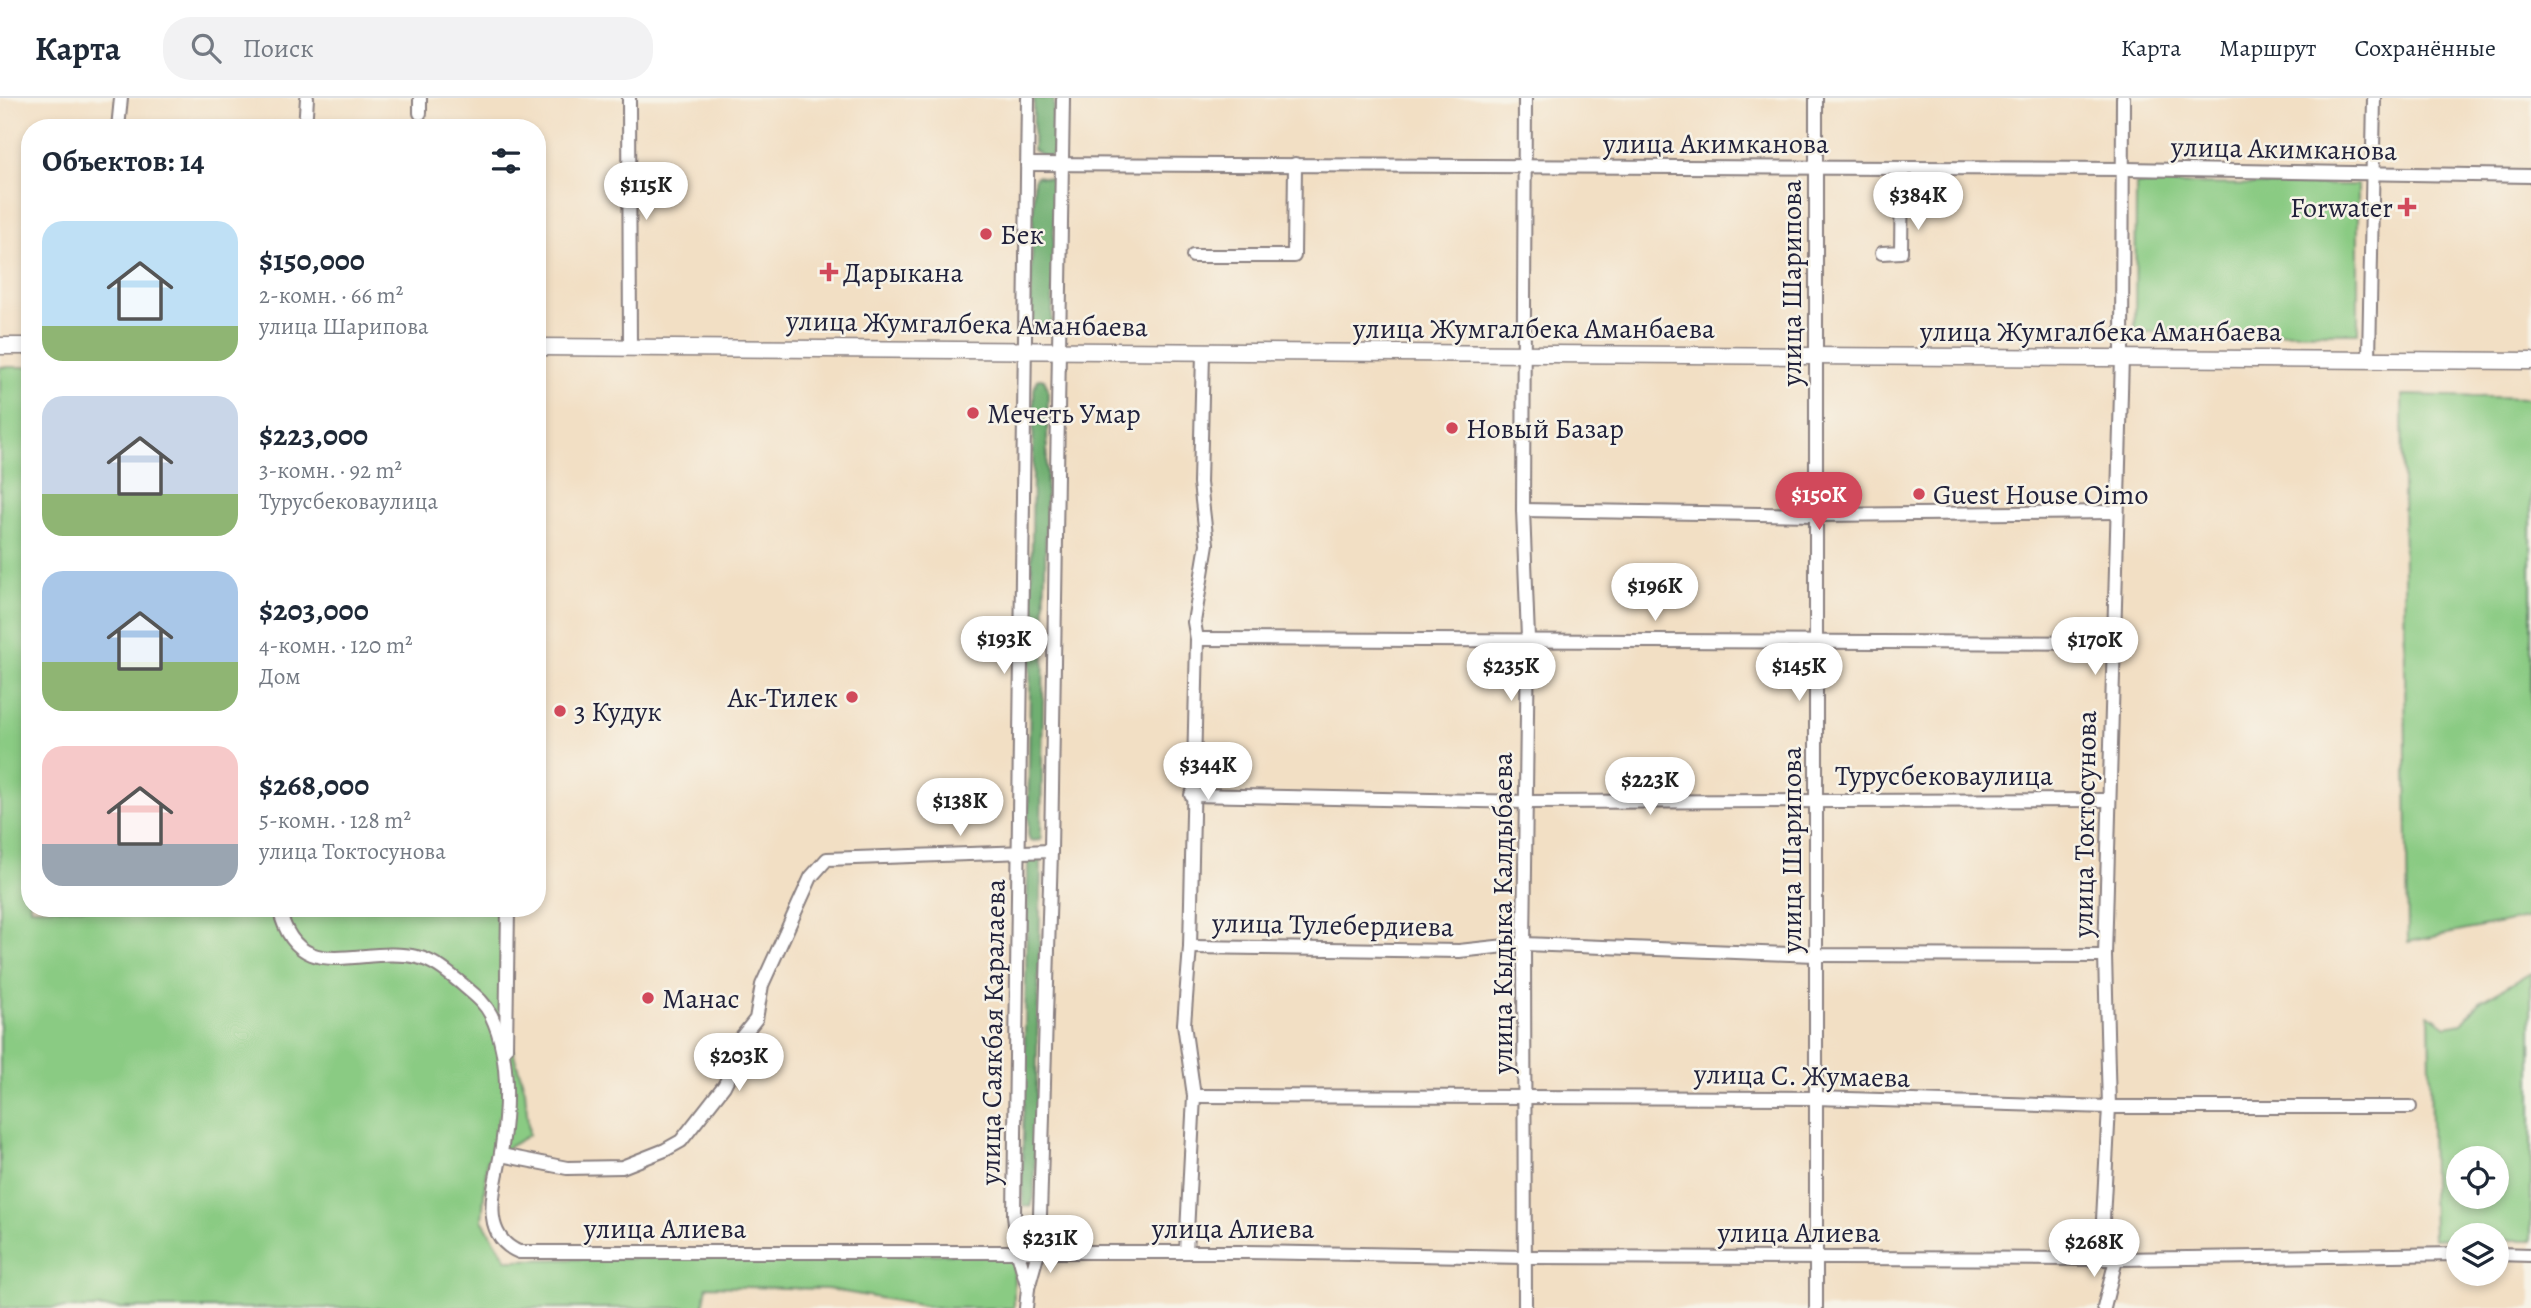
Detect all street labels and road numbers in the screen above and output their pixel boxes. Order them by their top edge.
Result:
street label: улица Акимканова [1602,125,1829,163]
street label: улица Акимканова [2170,128,2397,170]
street label: улица Шарипова [1773,180,1811,387]
street label: улица Жумгалбека Аманбаева [785,302,1148,346]
street label: улица Жумгалбека Аманбаева [1352,310,1715,348]
street label: улица Жумгалбека Аманбаева [1919,313,2282,351]
street label: улица Токтосунова [2064,710,2106,939]
street label: улица Шарипова [1773,747,1811,954]
street label: улица Кыдыка Калдыбаева [1484,752,1522,1075]
street label: Турусбековаулица [1835,757,2053,795]
street label: улица Саякбая Каралаева [971,879,1015,1186]
street label: улица Тулебердиева [1211,904,1454,946]
street label: улица С. Жумаева [1693,1055,1910,1097]
street label: улица Алиева [583,1210,746,1248]
street label: улица Алиева [1151,1210,1314,1248]
street label: улица Алиева [1717,1214,1880,1252]

